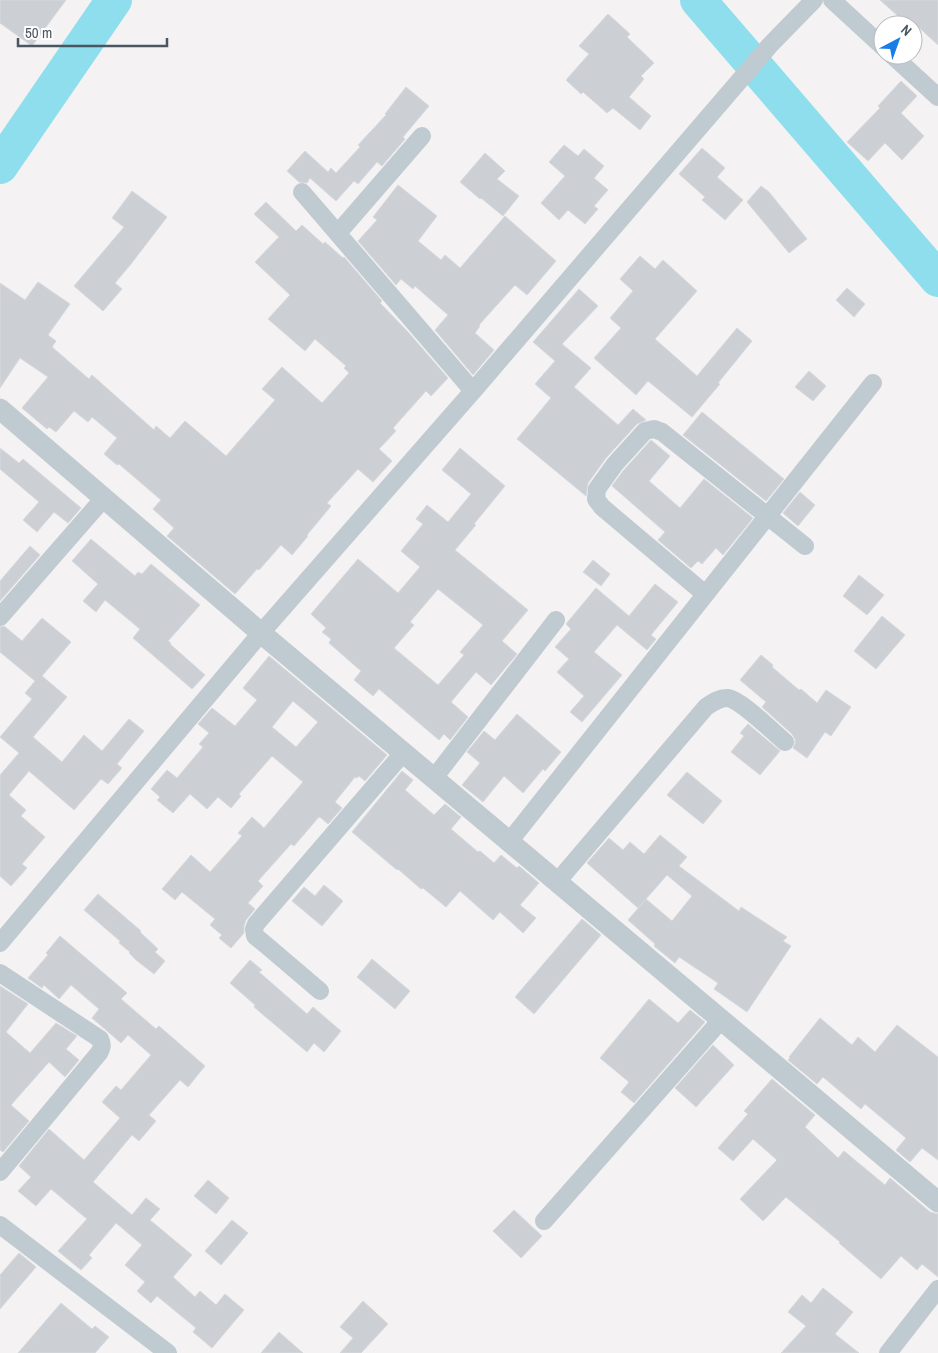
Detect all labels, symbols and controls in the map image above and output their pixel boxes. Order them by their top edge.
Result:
scale bar [18,15,166,47]
north arrow [873,15,923,65]
text: N [897,21,916,40]
text: 50 m [25,22,52,43]

